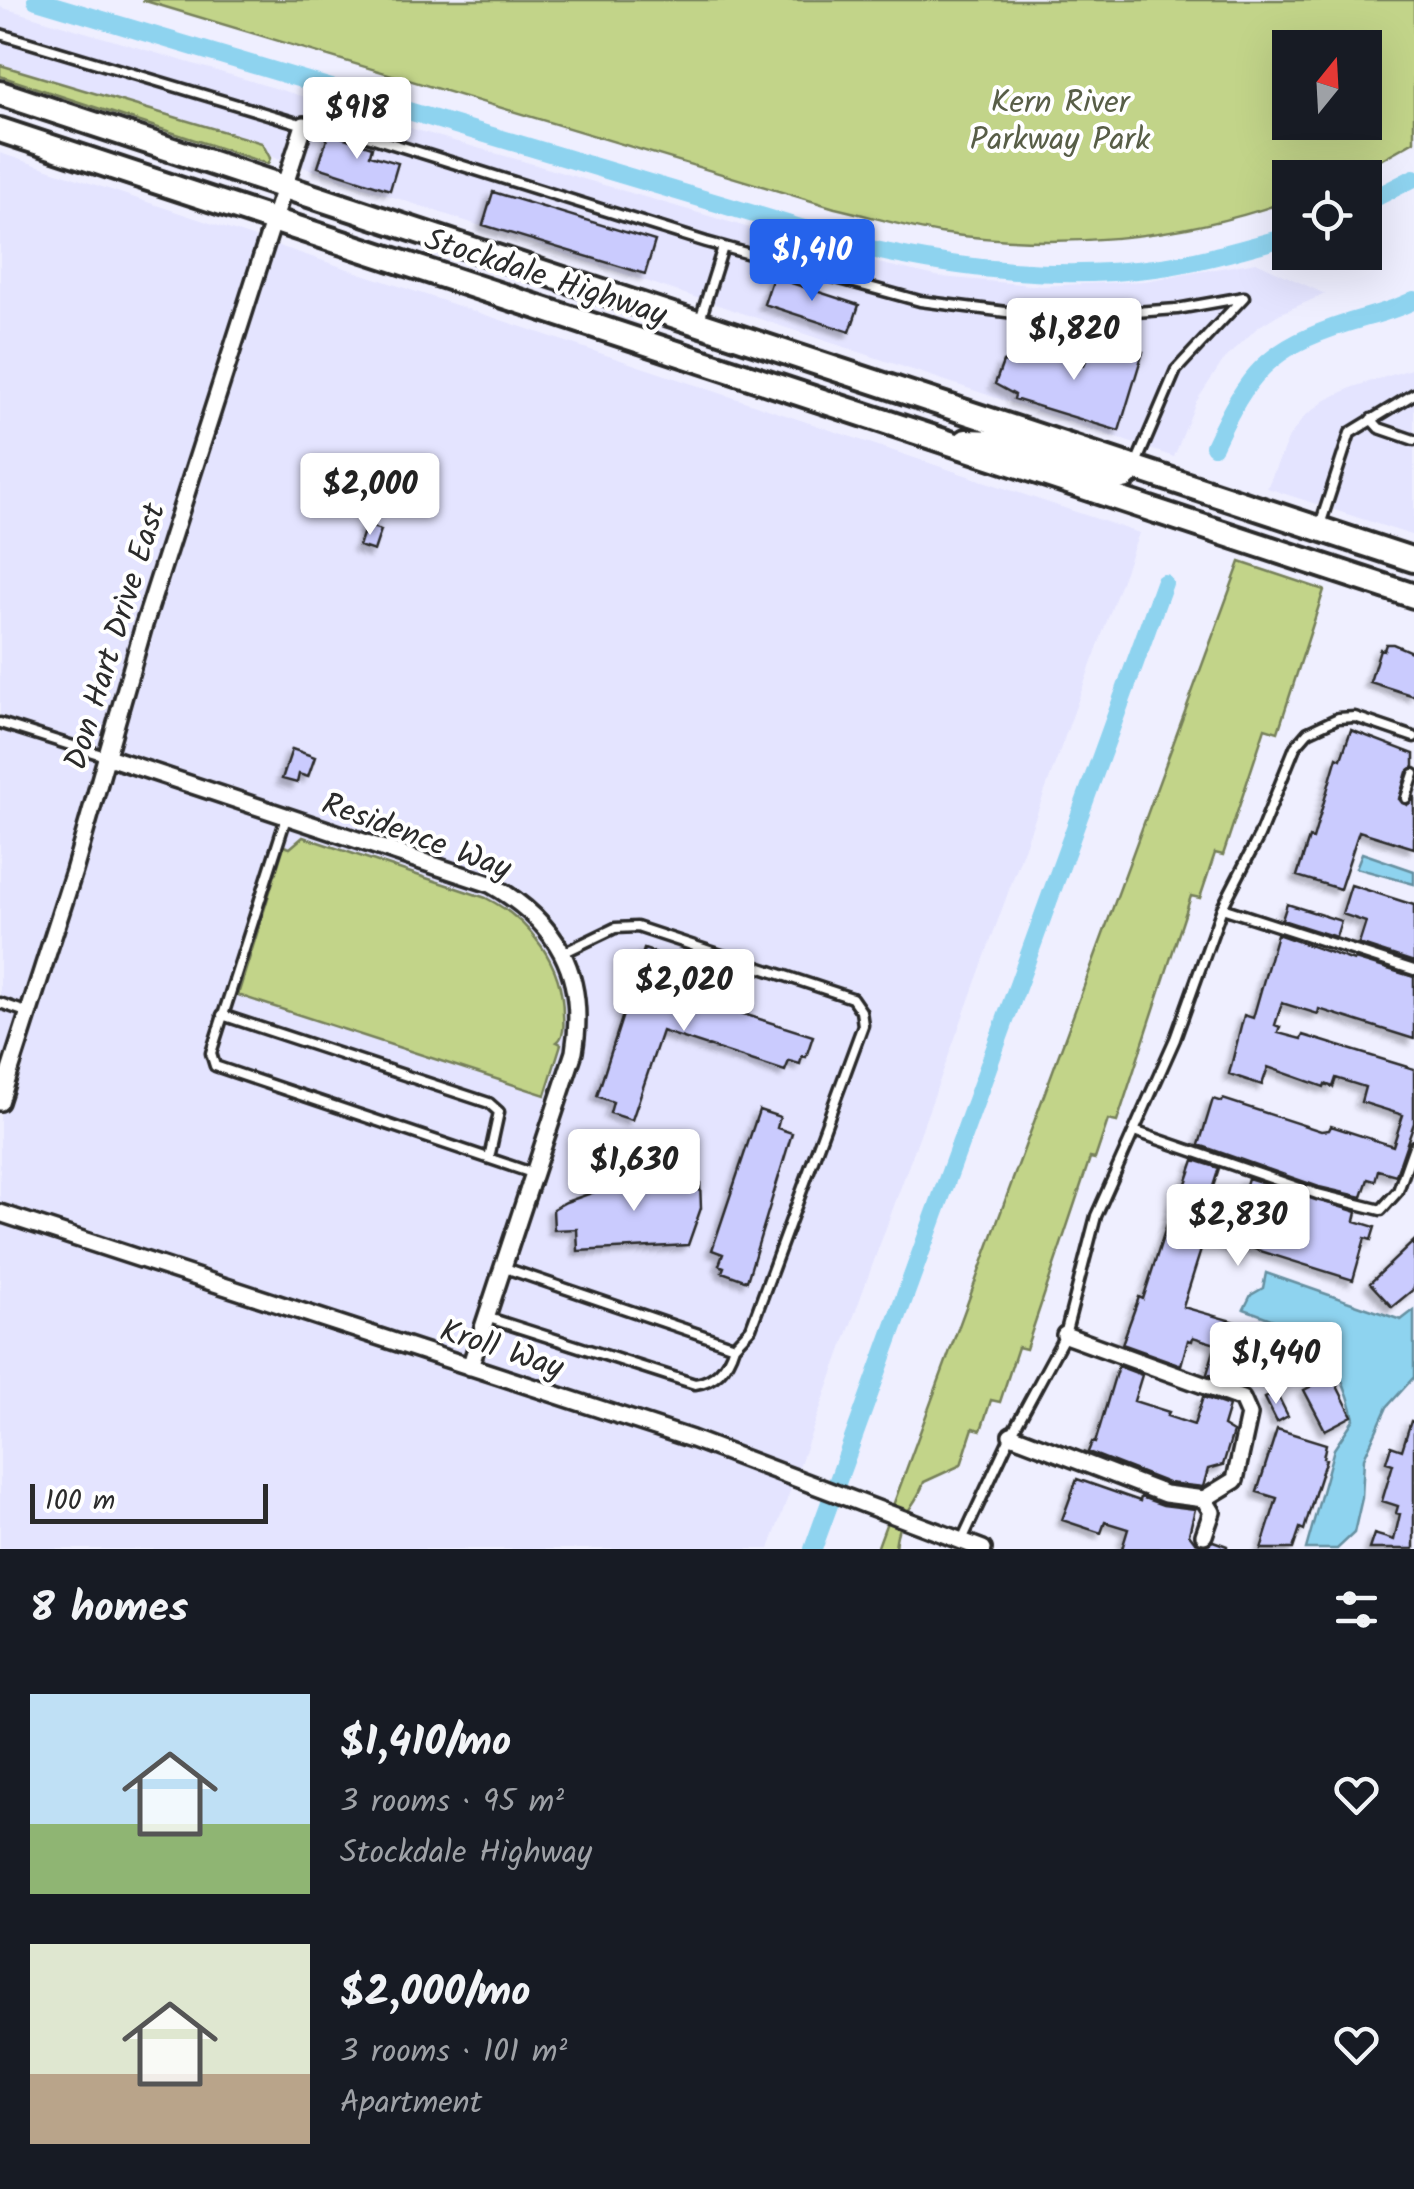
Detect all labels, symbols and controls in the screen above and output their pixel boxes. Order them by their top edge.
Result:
north arrow [1272,30,1382,140]
map controls [1272,30,1382,270]
pin: $918 [298,77,416,162]
park label: Kern River Parkway Park [970,78,1151,166]
text: $918 [325,84,389,135]
button: locate [1272,160,1382,270]
street label: Stockdale Highway [417,215,674,342]
pin: $1,410 [731,219,893,304]
text: $1,410 [772,226,852,277]
pin: $1,820 [993,298,1155,383]
text: $1,820 [1029,305,1119,356]
pin: $2,000 [289,453,451,538]
text: $2,000 [322,460,418,511]
street label: Don Hart Drive East [52,496,181,776]
street label: Residence Way [314,779,519,896]
pin: $2,020 [603,949,765,1034]
text: $2,020 [635,956,733,1007]
pin: $1,630 [553,1129,715,1214]
text: $1,630 [590,1136,678,1187]
pin: $2,830 [1157,1184,1319,1269]
text: $2,830 [1189,1191,1287,1242]
street label: Kroll Way [433,1306,571,1395]
pin: $1,440 [1195,1322,1357,1407]
text: $1,440 [1232,1329,1320,1380]
scale bar [30,1479,268,1524]
text: 100 m [45,1479,115,1524]
text: 8 homes [30,1576,188,1643]
icon: filters [1329,1582,1384,1637]
text: $1,410/mo [340,1710,511,1777]
icon: home [110,1734,230,1854]
icon: heart [1329,1767,1384,1822]
text: 3 rooms · 95 m² [340,1777,564,1828]
text: Stockdale Highway [340,1828,592,1879]
text: $2,000/mo [340,1960,530,2027]
icon: home [110,1984,230,2104]
icon: heart [1329,2017,1384,2072]
text: 3 rooms · 101 m² [340,2027,567,2078]
text: Apartment [340,2078,482,2129]

